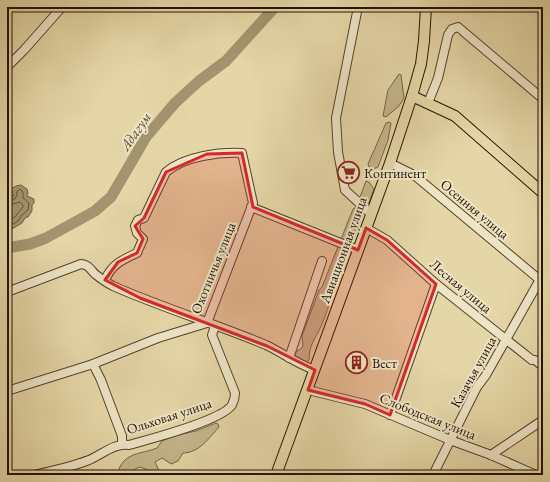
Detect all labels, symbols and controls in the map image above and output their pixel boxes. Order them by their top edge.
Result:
water label: Адагум [114,108,155,155]
supermarket icon: Континент [335,160,361,186]
place label: Континент [364,164,426,182]
street label: Осенняя улица [437,175,513,243]
street label: Авиационная улица [315,194,371,307]
street label: Охотничья улица [186,219,240,317]
street label: Лесная улица [426,255,496,317]
street label: Казачья улица [446,333,500,411]
building icon: Вест [343,350,369,376]
place label: Вест [372,354,397,372]
street label: Слободская улица [377,388,479,444]
street label: Ольховая улица [124,394,214,438]

